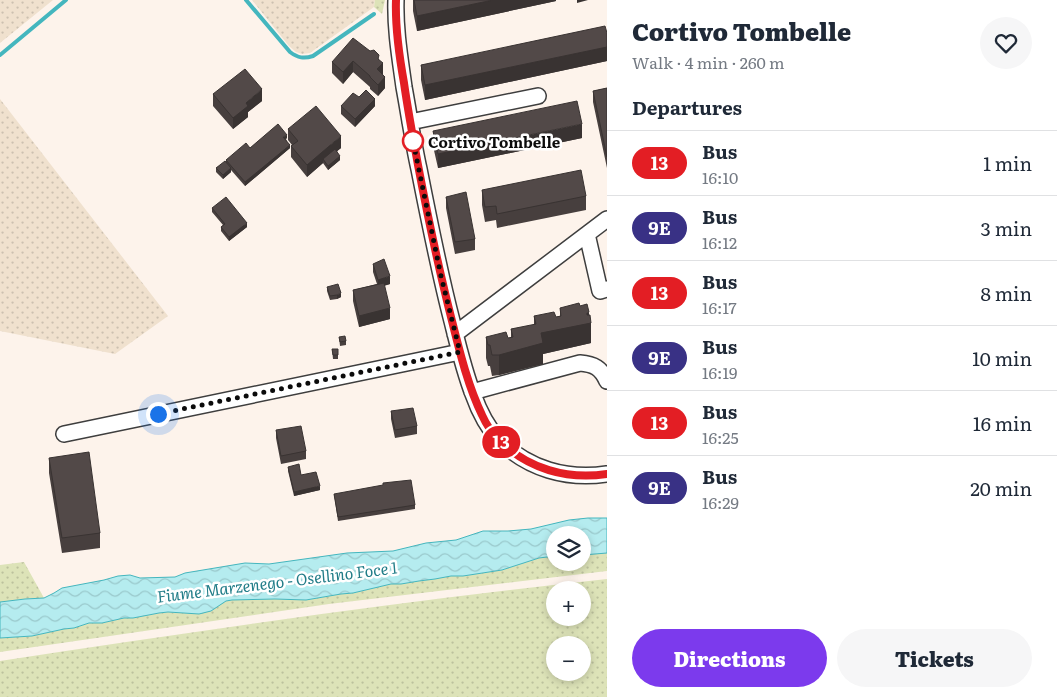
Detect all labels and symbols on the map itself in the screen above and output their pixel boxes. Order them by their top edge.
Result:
marker: Cortivo Tombelle [402,130,424,152]
place label: Cortivo Tombelle [428,130,561,153]
your location [146,402,171,427]
line badge: 13 [478,426,524,458]
water label: Fiume Marzenego - Osellino Foce 1 [156,554,398,608]

